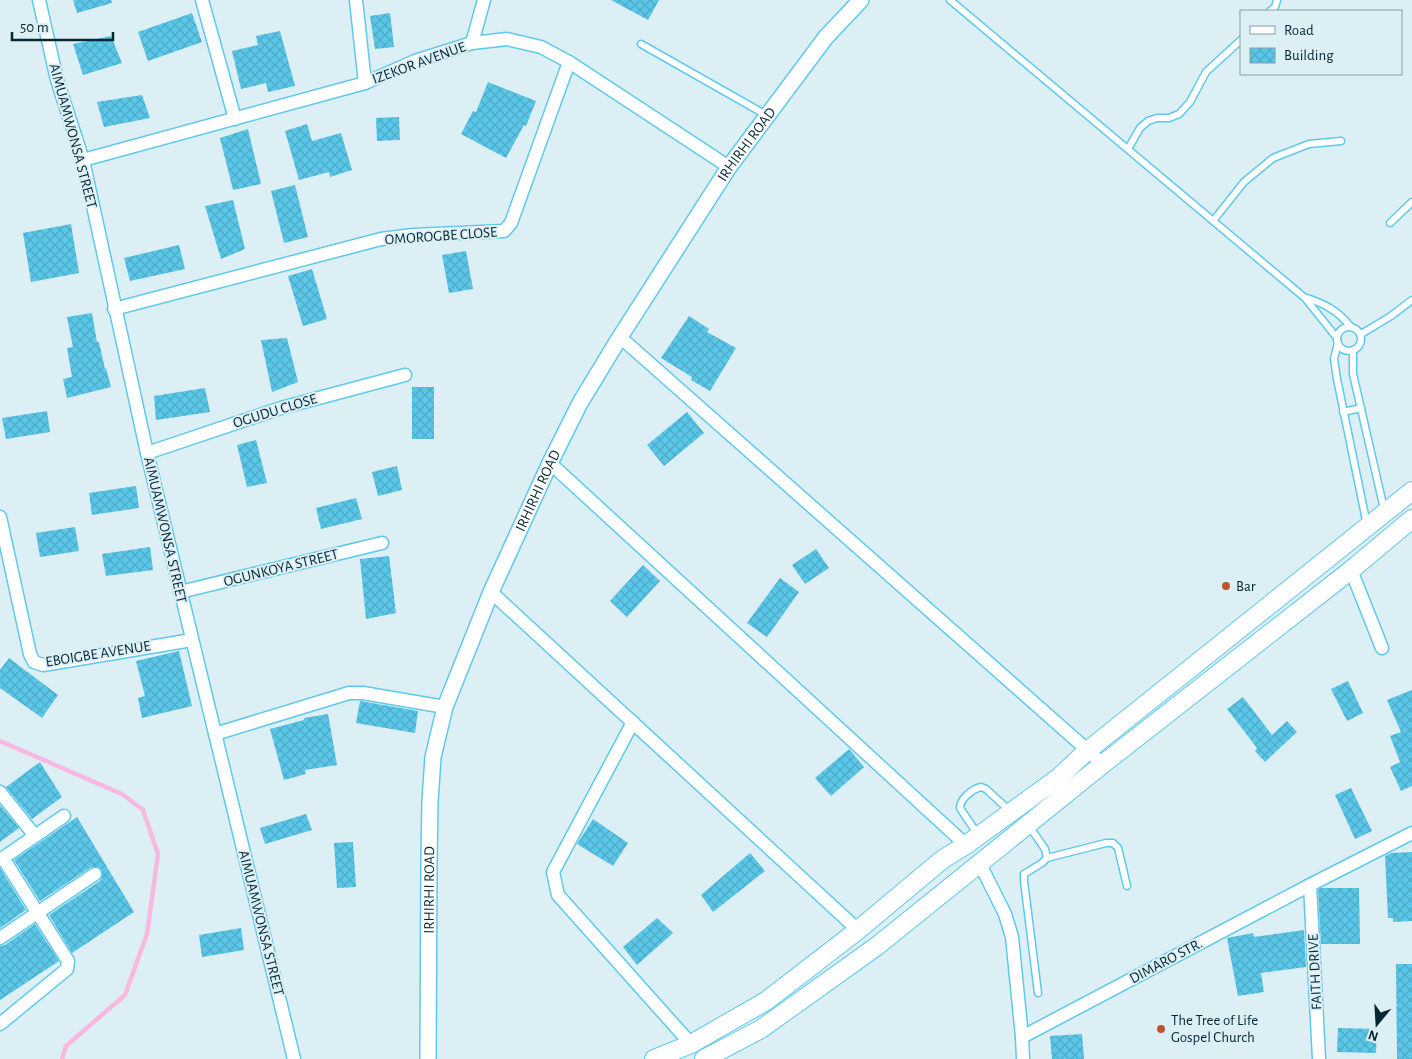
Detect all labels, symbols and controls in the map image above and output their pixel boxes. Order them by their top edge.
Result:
scale bar [12,10,114,42]
legend [1240,10,1402,75]
text: 50 m [20,20,49,35]
text: Road [1284,23,1314,38]
street label: IZEKOR AVENUE [370,39,468,87]
text: Building [1284,48,1334,63]
street label: AIMUAMWONSA STREET [46,62,100,211]
street label: IRHIRHI ROAD [714,104,778,184]
street label: OMOROGBE CLOSE [384,225,498,247]
street label: OGUDU CLOSE [231,391,319,431]
street label: IRHIRHI ROAD [512,447,563,533]
street label: AIMUAMWONSA STREET [141,455,189,605]
street label: OGUNKOYA STREET [222,546,341,590]
place label: Bar [1236,579,1256,594]
marker: Bar [1220,580,1232,592]
street label: EBOIGBE AVENUE [44,638,152,670]
street label: IRHIRHI ROAD [421,846,437,934]
street label: AIMUAMWONSA STREET [236,849,287,998]
street label: FAITH DRIVE [1306,934,1324,1010]
street label: DIMARO STR. [1127,936,1205,986]
north arrow [1352,999,1402,1049]
place label: The Tree of Life Gospel Church [1171,1013,1258,1045]
marker: The Tree of Life Gospel Church [1155,1023,1167,1035]
text: N [1366,1027,1380,1044]

